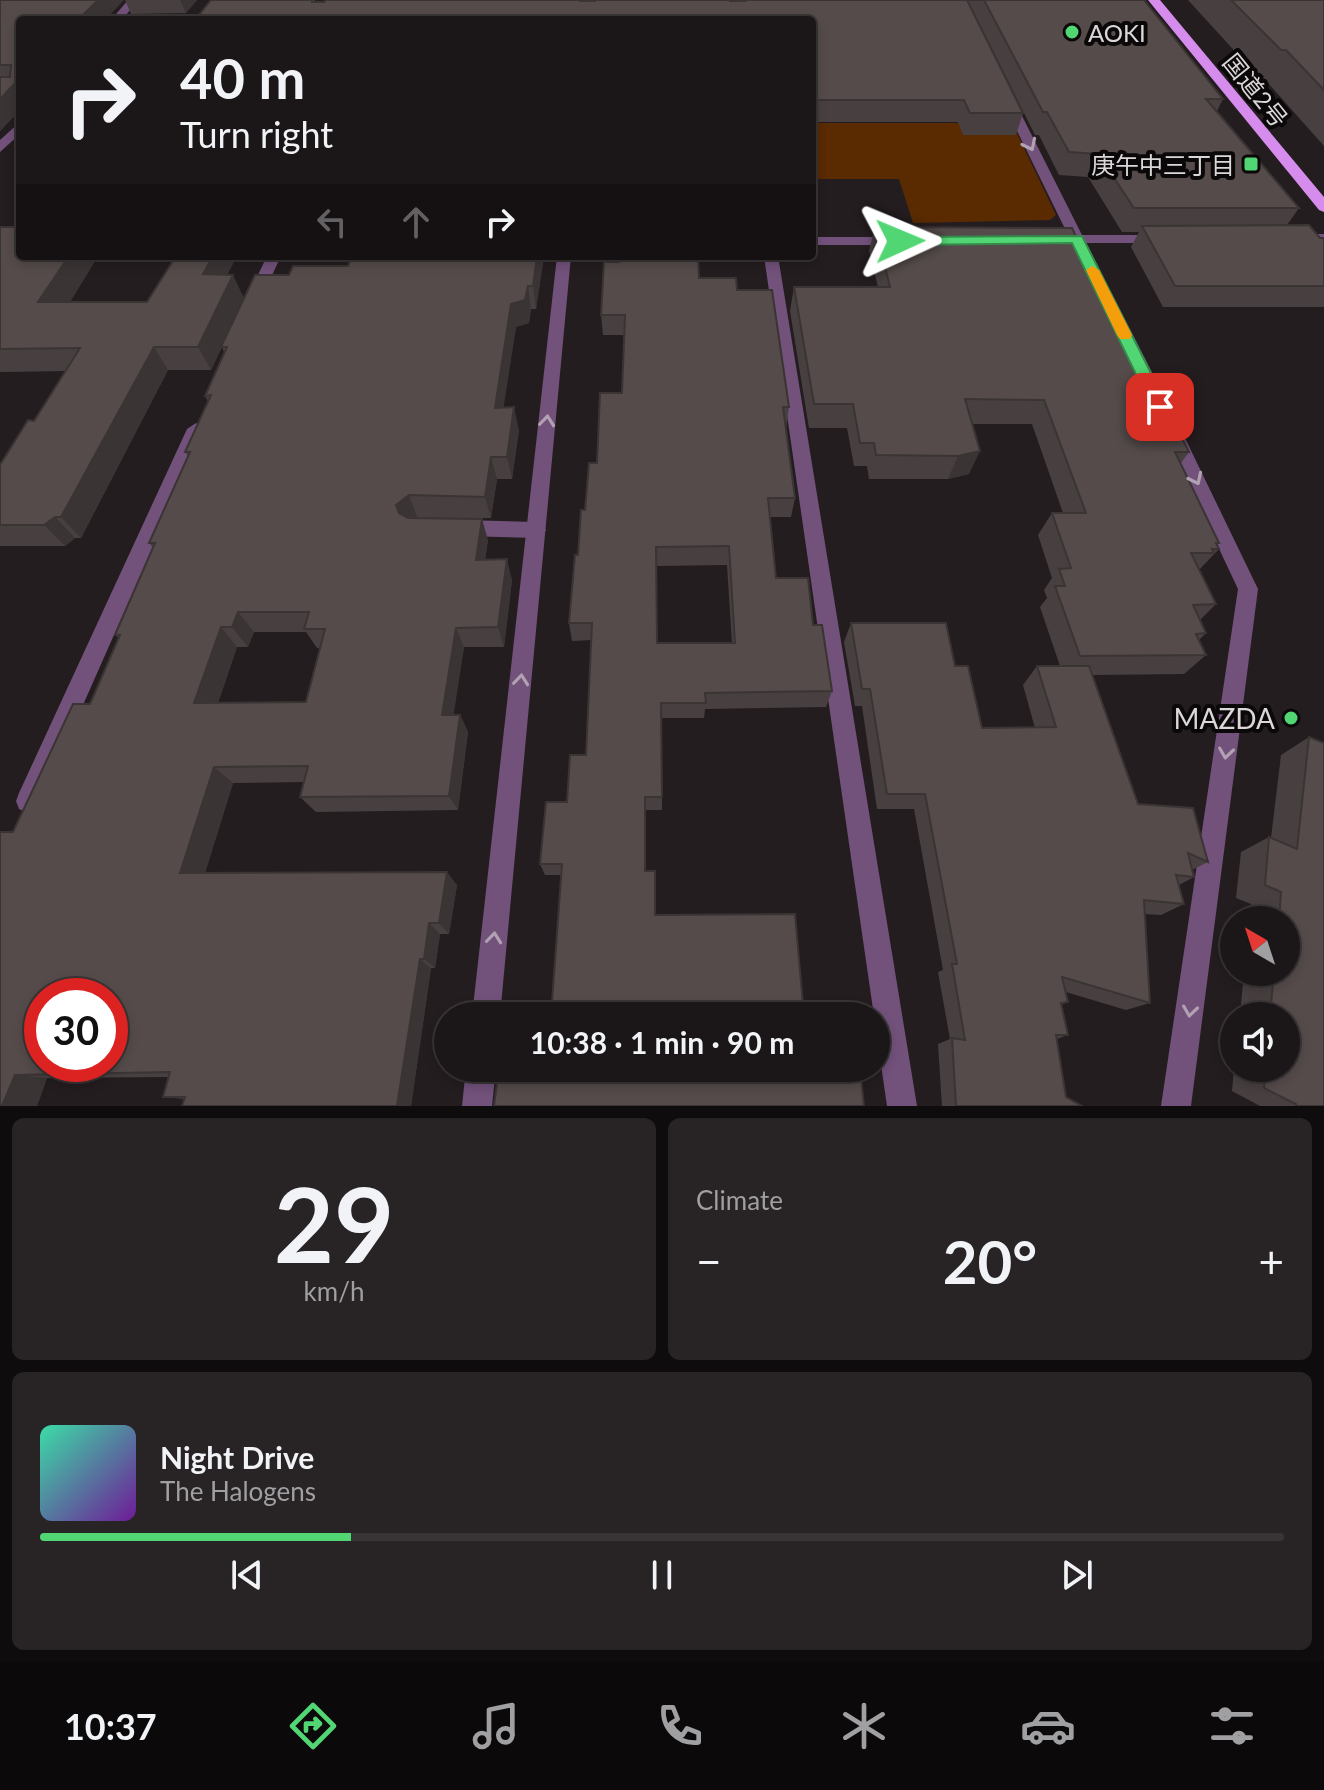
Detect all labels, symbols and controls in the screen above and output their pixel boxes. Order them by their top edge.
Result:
place label: AOKI [1088,18,1146,47]
marker: AOKI [1063,23,1081,41]
text: 40 m [180,44,305,111]
street label: 国道2号 [1218,47,1294,133]
icon: right [48,48,152,152]
text: Turn right [180,112,333,156]
one-way arrow [1021,137,1036,152]
place label: 庚午中三丁目 [1091,150,1235,179]
marker: 庚午中三丁目 [1242,155,1260,173]
position arrow [858,199,942,283]
icon: left [310,200,354,244]
icon: ahead [394,200,438,244]
icon: right [478,200,522,244]
pin [1126,373,1194,441]
icon: arrive [1138,385,1182,429]
one-way arrow [539,414,556,427]
one-way arrow [1186,470,1202,485]
one-way arrow [512,673,529,686]
place label: MAZDA [1173,701,1275,735]
marker: MAZDA [1282,709,1300,727]
one-way arrow [1218,746,1235,760]
north arrow [1220,906,1300,986]
map controls [1220,906,1300,1082]
one-way arrow [485,931,502,944]
speed limit sign: 30 [24,978,128,1082]
button: sound [1220,1002,1300,1082]
one-way arrow [1182,1004,1199,1017]
text: 10:38 · 1 min · 90 m [530,1024,794,1060]
text: 29 [274,1160,394,1285]
text: Climate [696,1184,783,1216]
text: 20° [943,1225,1037,1297]
text: − [696,1235,722,1287]
text: + [1258,1235,1284,1287]
text: km/h [304,1275,364,1307]
text: Night Drive [160,1439,314,1475]
text: The Halogens [160,1475,316,1507]
icon: previous [225,1553,269,1597]
icon: pause [640,1553,684,1597]
icon: next [1055,1553,1099,1597]
icon: directions [285,1698,341,1754]
icon: music [468,1698,524,1754]
icon: phone [652,1698,708,1754]
icon: climate [836,1698,892,1754]
icon: car [1020,1698,1076,1754]
icon: filters [1204,1698,1260,1754]
text: 10:37 [64,1704,157,1748]

